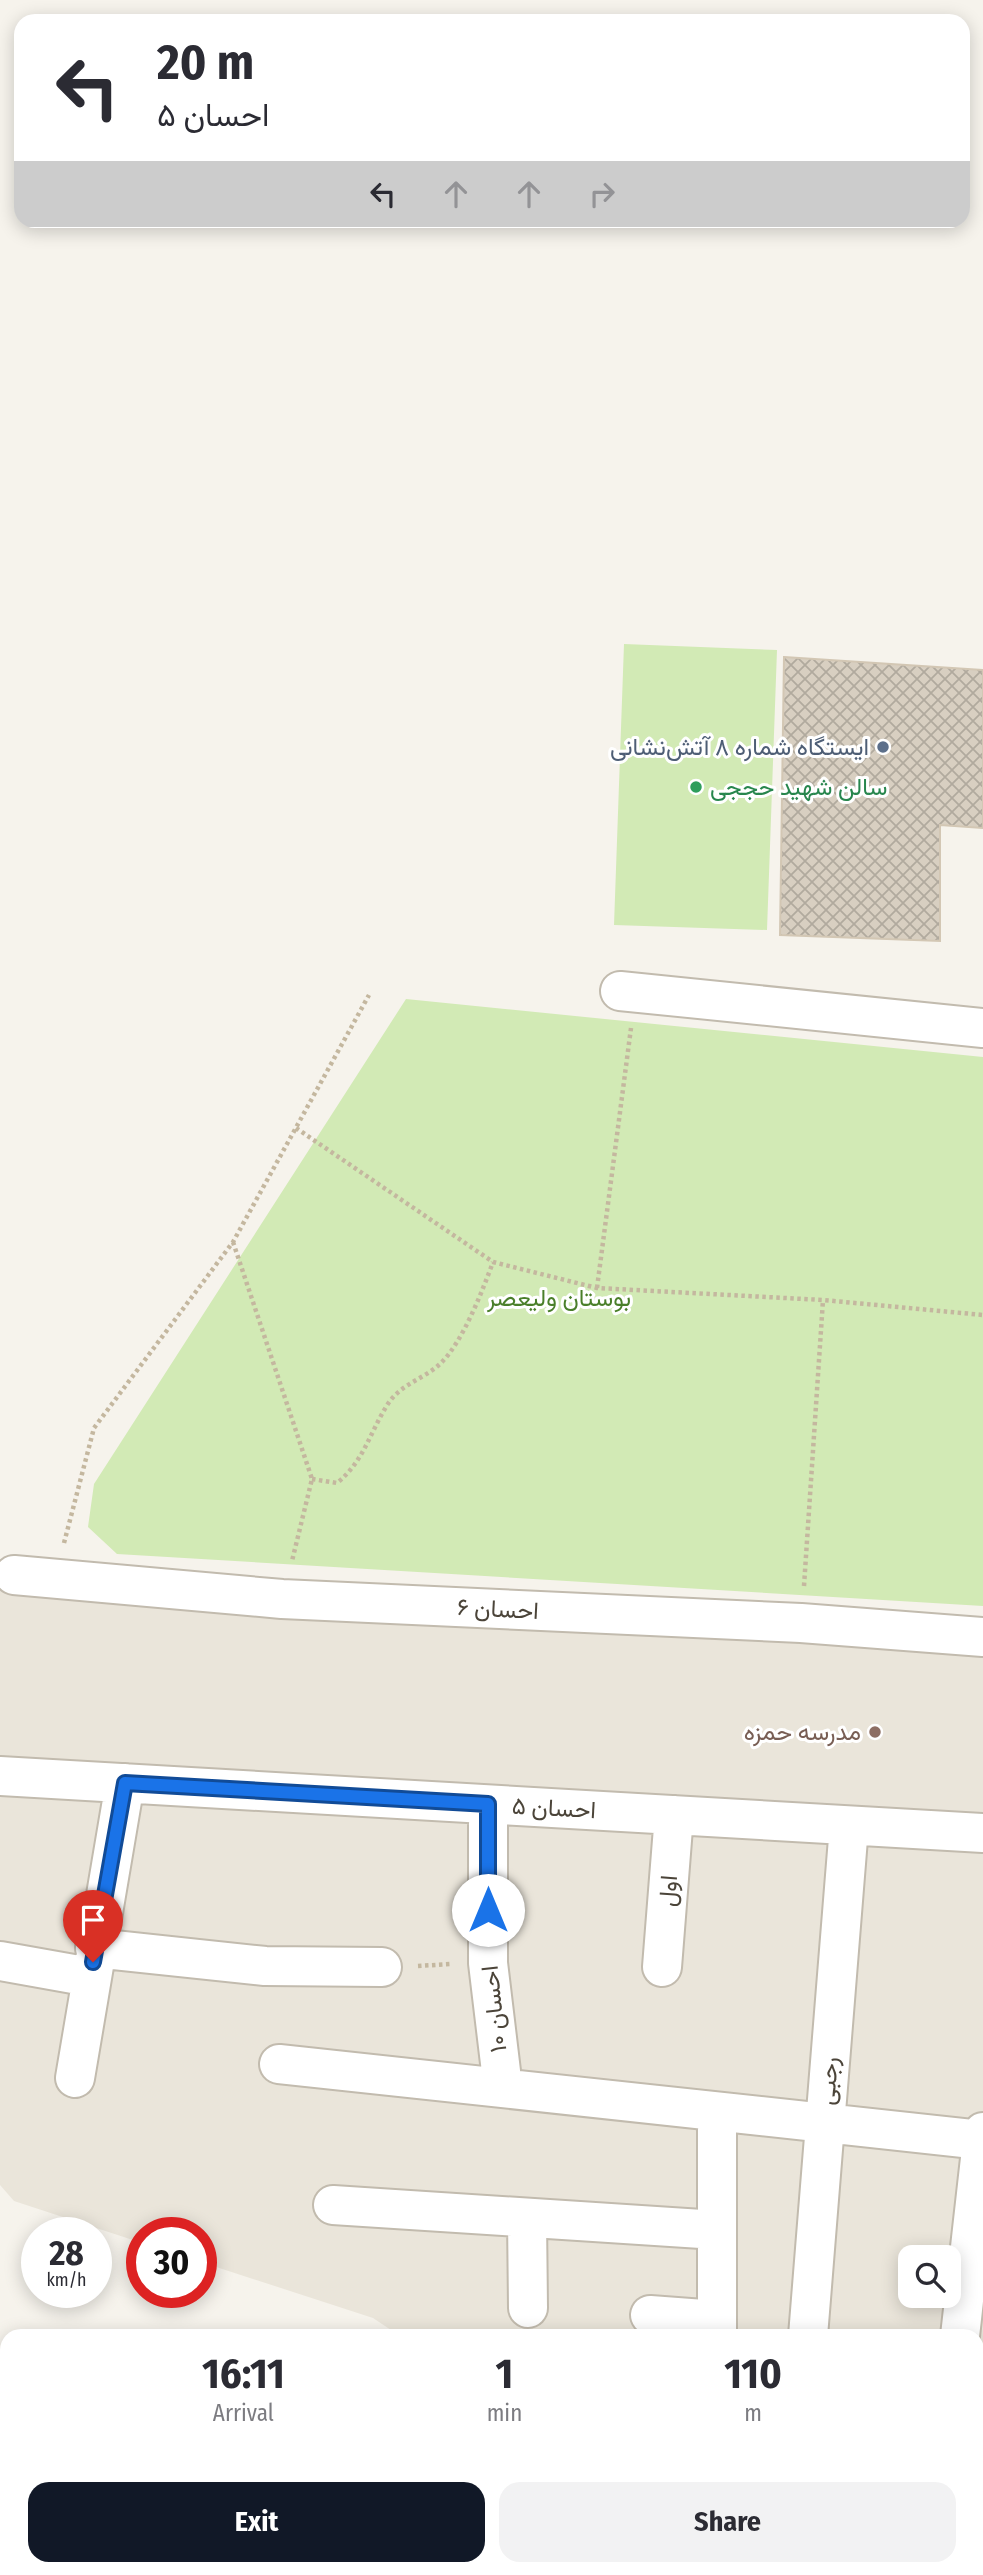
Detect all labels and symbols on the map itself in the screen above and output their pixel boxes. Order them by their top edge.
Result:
place label: ایستگاه شماره ۸ آتش‌نشانی [610,733,869,762]
marker: ایستگاه شماره ۸ آتش‌نشانی [875,739,891,755]
place label: سالن شهید حججی [710,773,887,802]
marker: سالن شهید حججی [688,779,704,795]
park label: بوستان ولیعصر [486,1284,631,1313]
street label: احسان ۶ [456,1593,540,1625]
place label: مدرسه حمزه [744,1718,861,1747]
marker: مدرسه حمزه [867,1724,883,1740]
street label: احسان ۵ [511,1792,597,1824]
position arrow [451,1873,525,1947]
street label: اول [653,1874,684,1908]
pin [63,1890,123,1962]
street label: احسان ۱۰ [476,1964,512,2054]
street label: رجبی [812,2056,845,2106]
speed limit sign: 30 [126,2217,217,2308]

